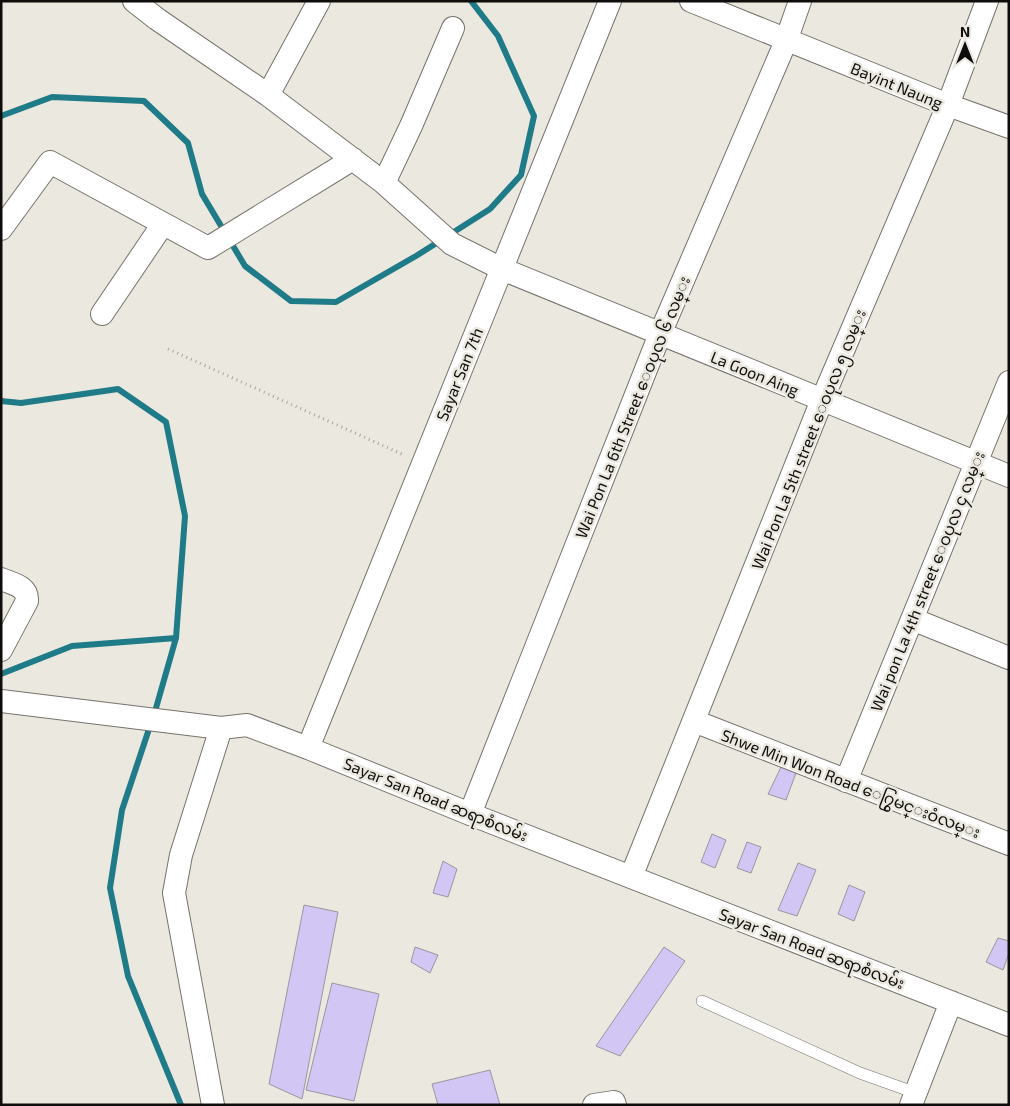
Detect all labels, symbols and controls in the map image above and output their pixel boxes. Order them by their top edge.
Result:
north arrow [940,20,990,70]
text: N [960,23,970,40]
street label: Bayint Naung [848,58,946,112]
street label: Wai Pon La 6th Street ေဝပုလ ၆ လမ္း [570,273,699,543]
street label: Wai Pon La 5th street ေဝပုလ ၅ လမ္း [747,306,875,574]
street label: Sayar San 7th [432,325,486,423]
street label: La Goon Aing [708,347,802,399]
street label: Wai pon La 4th street ေဝပုလ ၄ လမ္း [866,448,994,716]
street label: Shwe Min Won Road ေ၇ြွမင္းဝံလမ္း [717,724,983,846]
street label: Sayar San Road ဆရာစံလမ်း [339,752,531,849]
street label: Sayar San Road ဆရာစံလမ်း [715,903,908,997]

